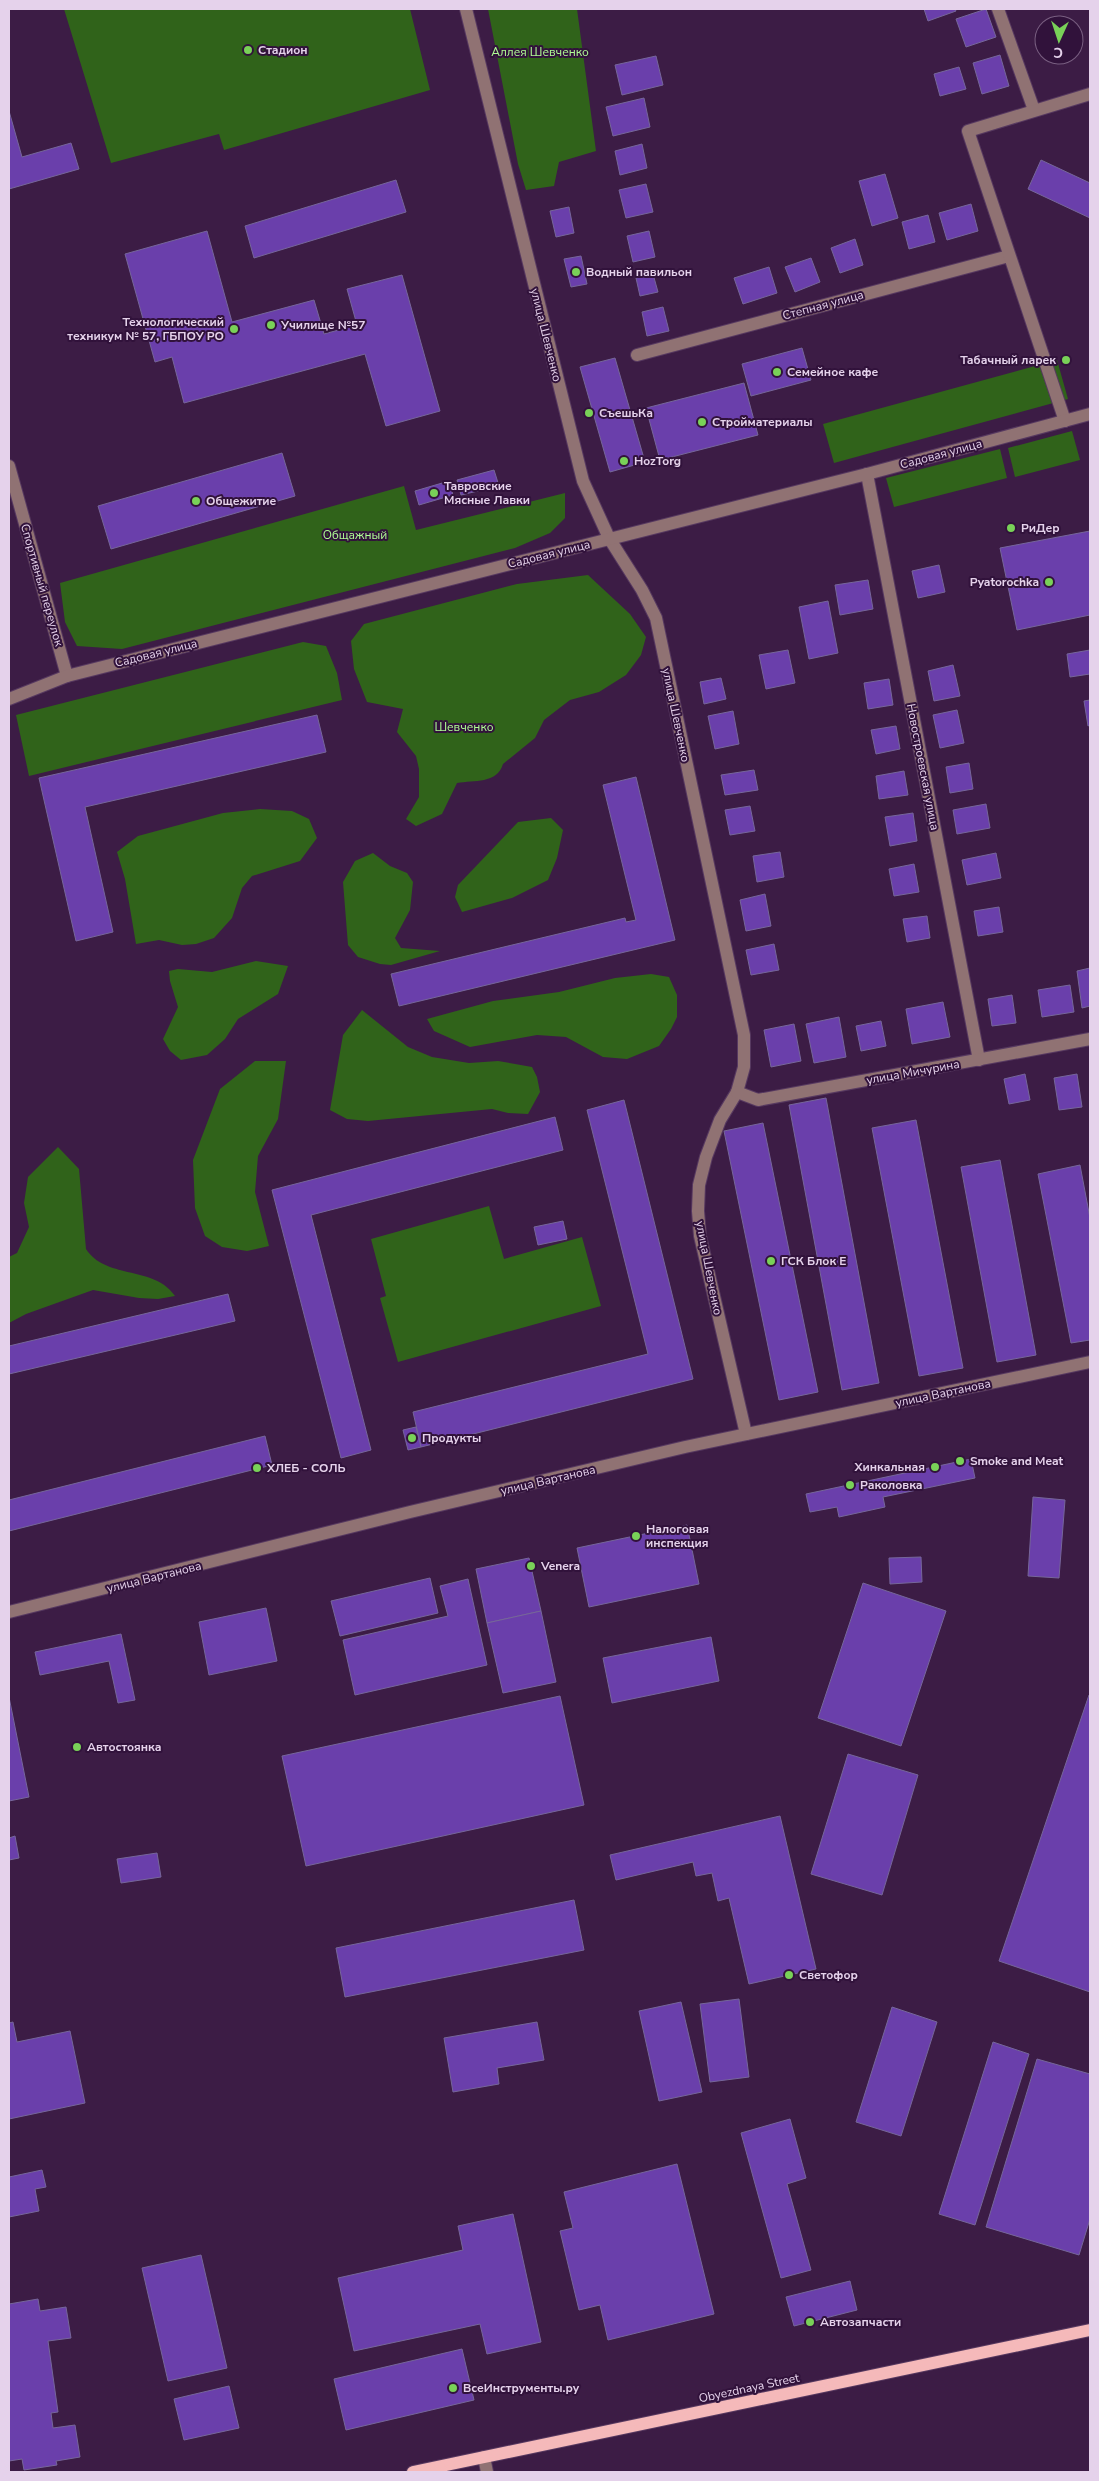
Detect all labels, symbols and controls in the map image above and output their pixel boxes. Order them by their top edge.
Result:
north arrow [1034,15,1084,65]
place label: Стадион [258,42,308,58]
text: С [1053,43,1064,62]
marker: Стадион [242,44,254,56]
park label: Аллея Шевченко [491,44,589,60]
place label: Водный павильон [586,264,692,280]
marker: Водный павильон [570,266,582,278]
street label: Степная улица [781,286,865,324]
street label: улица Шевченко [527,287,565,383]
place label: Технологический техникум № 57, ГБПОУ РО [67,314,224,344]
place label: Училище №57 [280,317,365,333]
marker: Училище №57 [265,319,277,331]
marker: Технологический техникум № 57, ГБПОУ РО [228,323,240,335]
place label: Табачный ларек [960,352,1056,368]
marker: Табачный ларек [1060,354,1072,366]
place label: Семейное кафе [787,364,879,380]
marker: Семейное кафе [771,366,783,378]
place label: СъешьКа [599,405,653,421]
marker: СъешьКа [583,407,595,419]
place label: Стройматериалы [712,414,813,430]
marker: Стройматериалы [696,416,708,428]
street label: Садовая улица [898,435,984,473]
place label: HozTorg [634,453,681,469]
marker: HozTorg [618,455,630,467]
place label: Тавровские Мясные Лавки [444,478,530,508]
marker: Тавровские Мясные Лавки [428,487,440,499]
place label: Общежитие [206,493,277,509]
marker: Общежитие [190,495,202,507]
place label: РиДер [1021,520,1060,536]
street label: Спортивный переулок [17,522,67,649]
marker: РиДер [1005,522,1017,534]
park label: Общажный [323,527,387,543]
street label: Садовая улица [506,536,592,572]
place label: Pyatorochka [970,574,1039,590]
marker: Pyatorochka [1043,576,1055,588]
street label: Садовая улица [113,635,199,671]
street label: улица Шевченко [658,667,694,764]
street label: Новостроевская улица [903,702,943,832]
park label: Шевченко [434,719,494,735]
street label: улица Мичурина [865,1056,961,1088]
street label: улица Шевченко [692,1220,726,1317]
place label: ГСК Блок Е [781,1253,847,1269]
marker: ГСК Блок Е [765,1255,777,1267]
street label: улица Вартанова [894,1375,992,1411]
place label: Продукты [422,1430,481,1446]
marker: Продукты [406,1432,418,1444]
place label: Smoke and Meat [970,1453,1064,1469]
marker: Smoke and Meat [954,1455,966,1467]
place label: Хинкальная [853,1459,925,1475]
place label: ХЛЕБ - СОЛЬ [266,1460,346,1476]
street label: улица Вартанова [499,1461,597,1499]
marker: Хинкальная [929,1461,941,1473]
marker: ХЛЕБ - СОЛЬ [251,1462,263,1474]
place label: Раколовка [860,1477,923,1493]
marker: Раколовка [844,1479,856,1491]
place label: Налоговая инспекция [646,1521,709,1551]
marker: Налоговая инспекция [630,1530,642,1542]
street label: улица Вартанова [105,1558,203,1596]
place label: Venera [540,1558,580,1574]
marker: Venera [525,1560,537,1572]
place label: Автостоянка [87,1739,162,1755]
marker: Автостоянка [71,1741,83,1753]
place label: Светофор [799,1967,858,1983]
marker: Светофор [783,1969,795,1981]
place label: Автозапчасти [820,2314,901,2330]
marker: Автозапчасти [804,2316,816,2328]
street label: Obyezdnaya Street [697,2369,801,2406]
place label: ВсеИнструменты.ру [463,2380,580,2396]
marker: ВсеИнструменты.ру [447,2382,459,2394]

